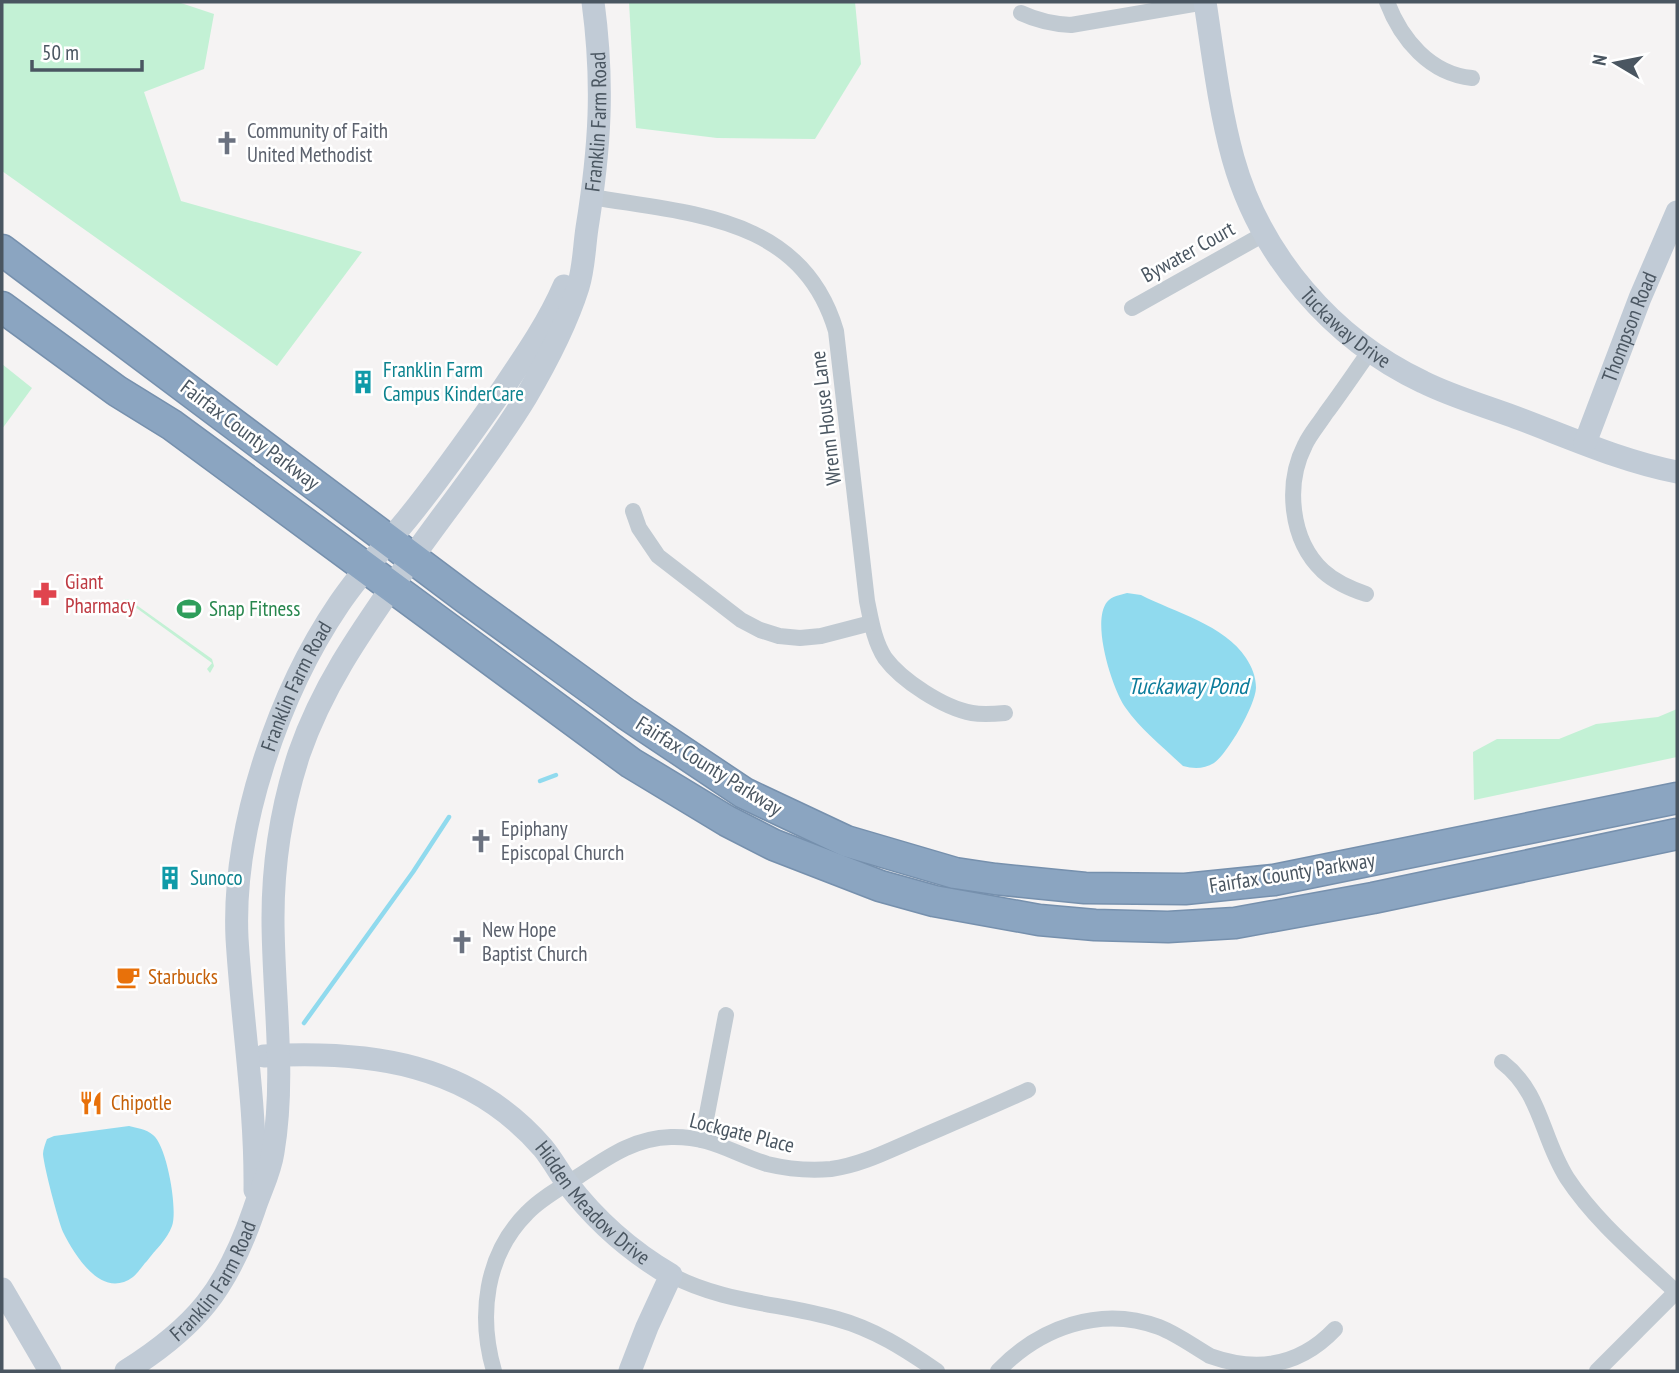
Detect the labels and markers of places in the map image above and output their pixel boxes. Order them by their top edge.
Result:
place label: Community of Faith United Methodist [247,117,388,168]
church icon: Community of Faith United Methodist [213,129,241,157]
place label: Franklin Farm Campus KinderCare [383,356,524,407]
building icon: Franklin Farm Campus KinderCare [349,368,377,396]
place label: Giant Pharmacy [65,568,135,619]
pharmacy icon: Giant Pharmacy [31,580,59,608]
sports icon: Snap Fitness [175,595,203,623]
place label: Snap Fitness [209,595,300,622]
place label: Epiphany Episcopal Church [501,815,624,866]
church icon: Epiphany Episcopal Church [467,827,495,855]
building icon: Sunoco [156,864,184,892]
place label: Sunoco [190,864,243,891]
place label: New Hope Baptist Church [482,916,588,967]
church icon: New Hope Baptist Church [448,928,476,956]
cafe icon: Starbucks [114,963,142,991]
place label: Starbucks [148,963,218,990]
restaurant icon: Chipotle [77,1089,105,1117]
place label: Chipotle [111,1089,172,1116]

